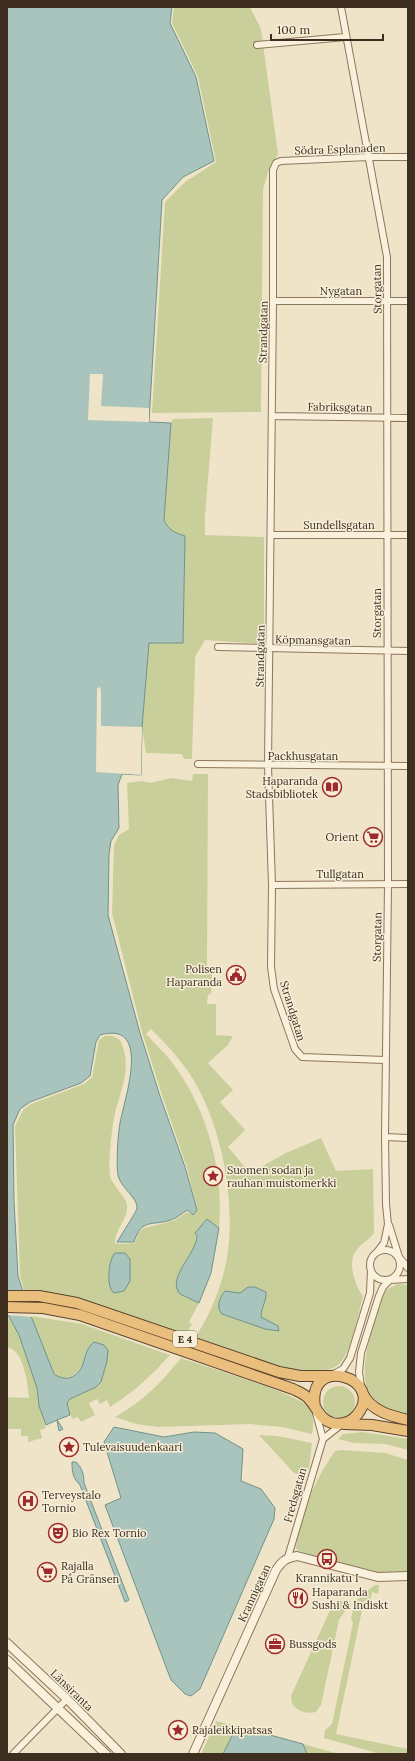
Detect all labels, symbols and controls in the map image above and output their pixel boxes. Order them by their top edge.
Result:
scale bar [271,16,383,42]
text: 100 m [277,22,310,37]
street label: Södra Esplanaden [294,140,386,158]
street label: Storgatan [370,264,384,314]
street label: Nygatan [320,284,362,298]
street label: Strandgatan [255,300,271,363]
street label: Fabriksgatan [307,399,373,415]
street label: Sundellsgatan [303,518,375,532]
street label: Storgatan [370,588,384,638]
street label: Strandgatan [252,624,268,687]
street label: Köpmansgatan [275,632,351,648]
street label: Packhusgatan [268,749,339,763]
place label: Haparanda Stadsbibliotek [246,774,318,801]
library icon: Haparanda Stadsbibliotek [321,776,343,798]
supermarket icon: Orient [362,826,384,848]
place label: Orient [326,830,360,844]
street label: Tullgatan [316,867,364,881]
street label: Storgatan [370,912,384,962]
place label: Polisen Haparanda [166,962,222,989]
public building icon: Polisen Haparanda [225,964,247,986]
street label: Strandgatan [277,979,309,1043]
place label: Suomen sodan ja rauhan muistomerkki [227,1163,336,1190]
place icon: Suomen sodan ja rauhan muistomerkki [202,1165,224,1187]
road number: E 4 [173,1331,197,1347]
place icon: Tulevaisuudenkaari [58,1436,80,1458]
place label: Tulevaisuudenkaari [83,1440,182,1454]
street label: Fredsgatan [280,1466,310,1524]
place label: Terveystalo Tornio [42,1488,101,1515]
hospital icon: Terveystalo Tornio [17,1490,39,1512]
theatre icon: Bio Rex Tornio [47,1522,69,1544]
place label: Bio Rex Tornio [72,1526,147,1540]
bus stop icon: Krannikatu I [316,1548,338,1570]
place label: Rajalla På Gränsen [61,1559,120,1586]
supermarket icon: Rajalla På Gränsen [36,1561,58,1583]
street label: Krannigatan [234,1561,274,1624]
place label: Krannikatu I [295,1571,359,1585]
place label: Haparanda Sushi & Indiskt [312,1585,389,1612]
restaurant icon: Haparanda Sushi & Indiskt [287,1587,309,1609]
office icon: Bussgods [264,1633,286,1655]
place label: Bussgods [289,1637,337,1651]
street label: Länsiranta [48,1666,97,1714]
place icon: Rajaleikkipatsas [167,1719,189,1741]
place label: Rajaleikkipatsas [192,1723,272,1737]

